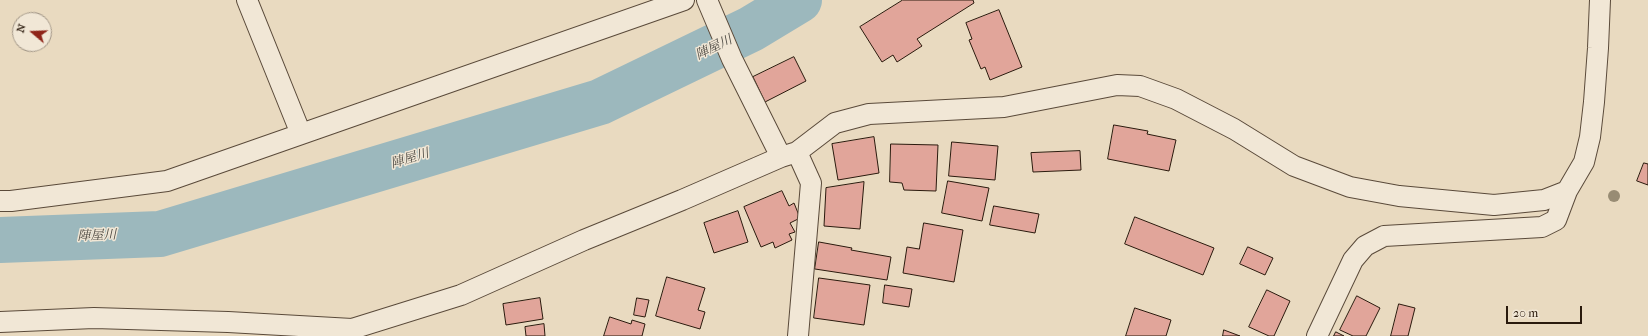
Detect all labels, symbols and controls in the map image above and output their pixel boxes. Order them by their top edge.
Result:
north arrow [12,12,52,52]
text: N [14,22,29,34]
water label: 陣屋川 [693,32,735,64]
water label: 陣屋川 [389,146,431,172]
water label: 陣屋川 [77,228,117,244]
scale bar [1508,298,1584,324]
text: 20 m [1513,306,1538,320]

